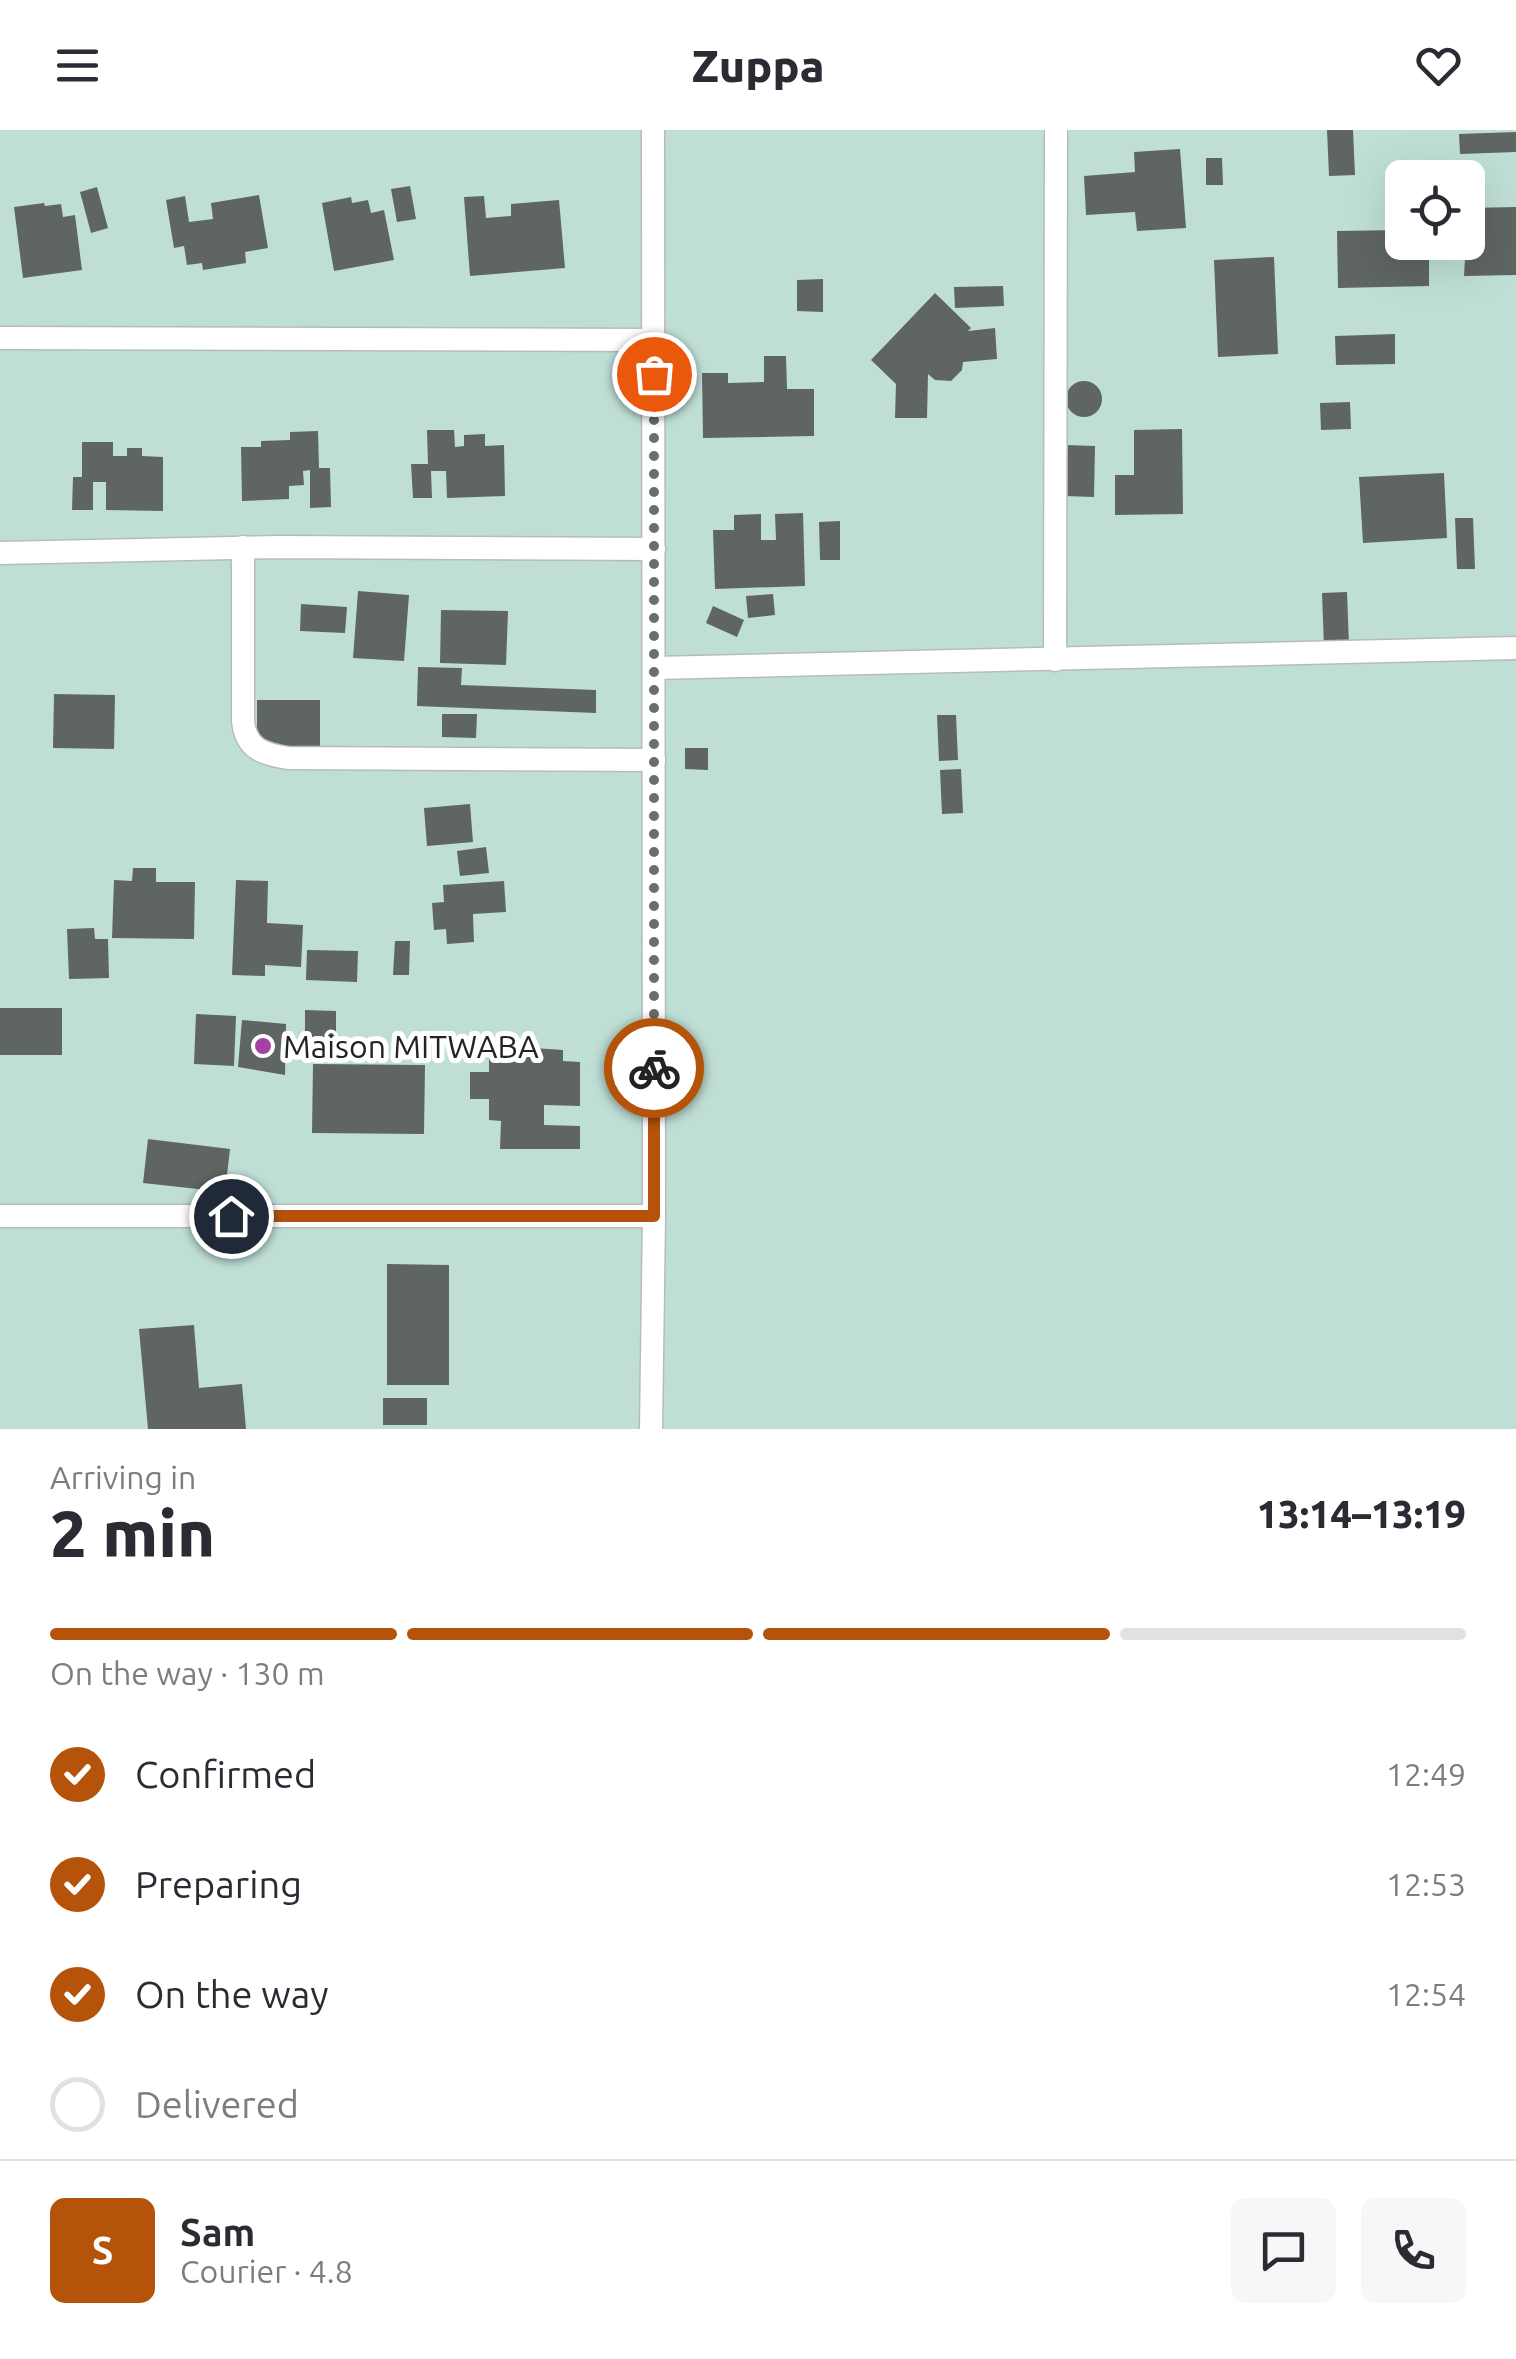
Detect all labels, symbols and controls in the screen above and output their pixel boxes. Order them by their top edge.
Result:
icon: menu [50,38,105,93]
icon: heart [1411,38,1466,93]
text: Zuppa [691,40,825,91]
map controls [1385,160,1485,260]
button: locate [1385,160,1485,260]
pin [612,332,697,417]
icon: bag [627,347,682,402]
courier [604,1018,704,1118]
place label: Maison MITWABA [283,1028,539,1064]
marker: Maison MITWABA [252,1035,274,1057]
icon: bike [627,1041,682,1096]
pin [189,1174,274,1259]
icon: home [204,1189,259,1244]
text: Arriving in [50,1459,196,1495]
text: 13:14–13:19 [1257,1493,1466,1535]
text: 2 min [50,1496,215,1569]
text: On the way · 130 m [50,1655,325,1691]
icon: check [50,1747,105,1802]
text: Confirmed [135,1753,316,1795]
text: 12:49 [1386,1756,1466,1792]
icon: check [50,1857,105,1912]
text: Preparing [135,1863,302,1905]
text: 12:53 [1386,1866,1466,1902]
icon: check [50,1967,105,2022]
text: On the way [135,1973,328,2015]
text: 12:54 [1386,1976,1466,2012]
text: Delivered [135,2083,299,2125]
button: chat [1231,2198,1336,2303]
button: phone [1361,2198,1466,2303]
text: Sam [180,2211,255,2253]
text: S [92,2229,113,2271]
text: Courier · 4.8 [180,2253,353,2289]

